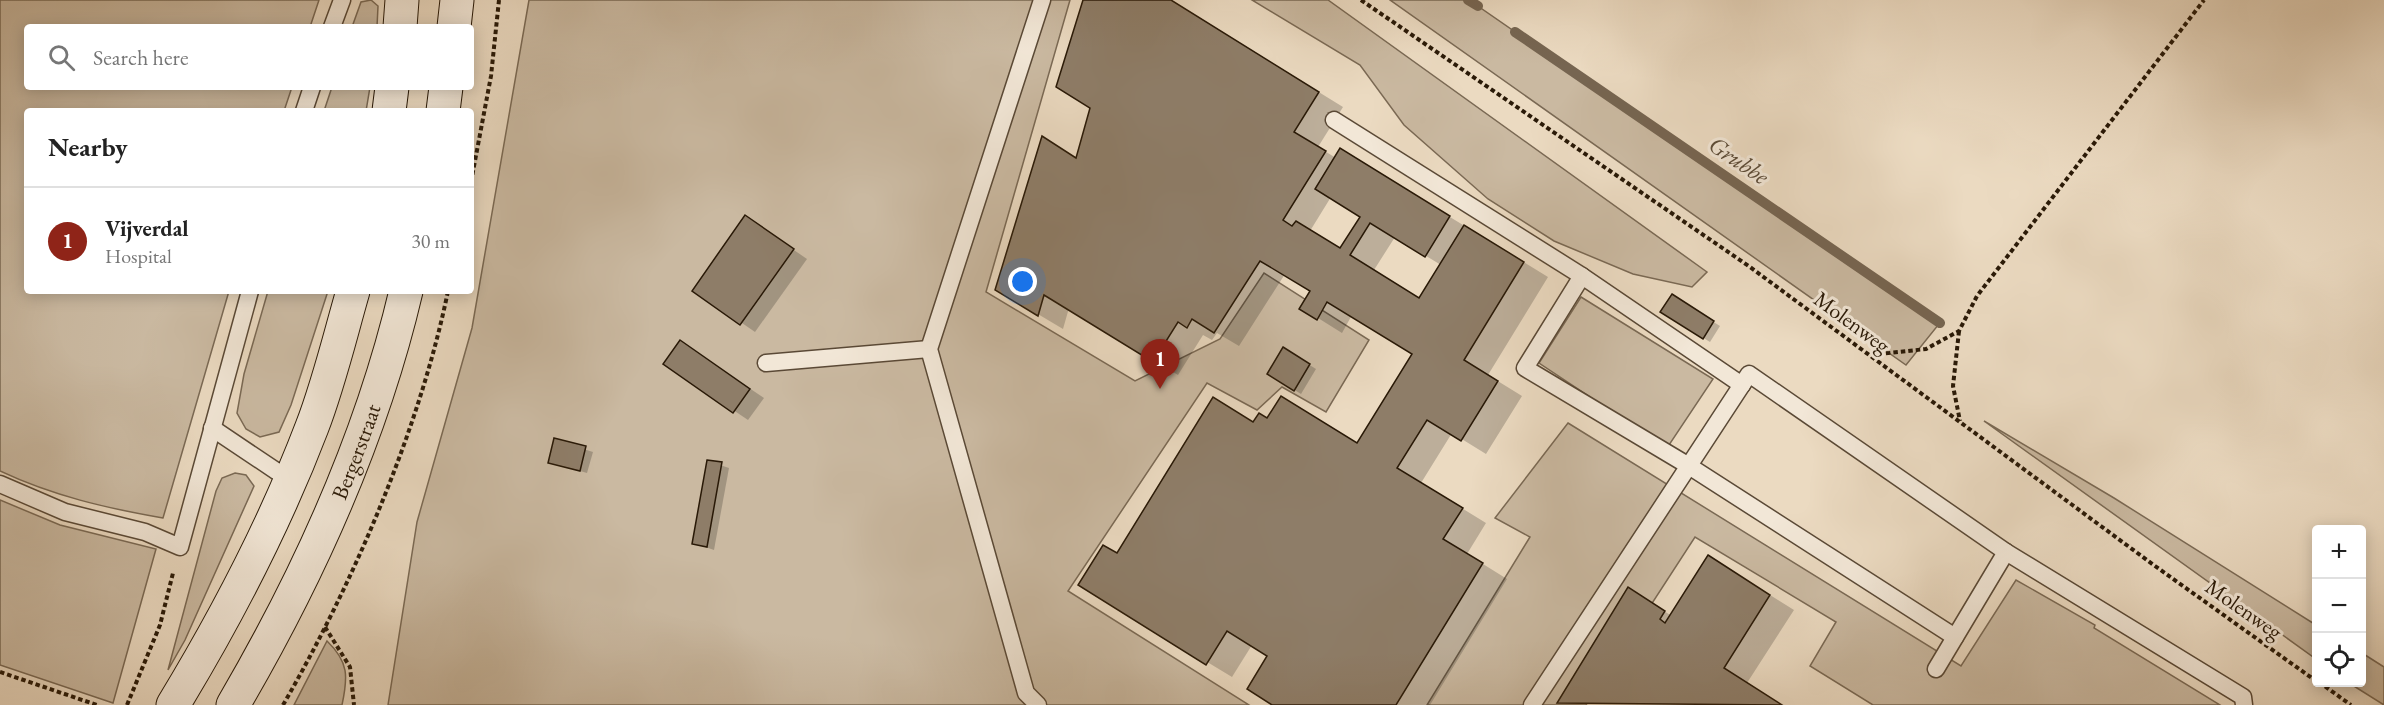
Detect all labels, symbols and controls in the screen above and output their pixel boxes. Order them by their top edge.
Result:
search box [24,24,474,90]
icon: search [45,41,78,74]
text: Search here [93,43,188,72]
water label: Grubbe [1703,129,1776,192]
text: Nearby [48,130,128,164]
text: Vijverdal [105,214,189,243]
text: 1 [62,228,73,254]
text: 30 m [411,228,450,254]
text: Hospital [105,243,172,269]
your location [1008,267,1037,296]
street label: Molenweg [1808,285,1896,360]
pin: 1 [1140,340,1180,389]
street label: Bergerstraat [324,400,387,504]
map controls [2312,525,2366,687]
button: + [2312,525,2366,579]
street label: Molenweg [2200,572,2289,646]
button: − [2312,579,2366,633]
button: locate [2312,633,2366,687]

